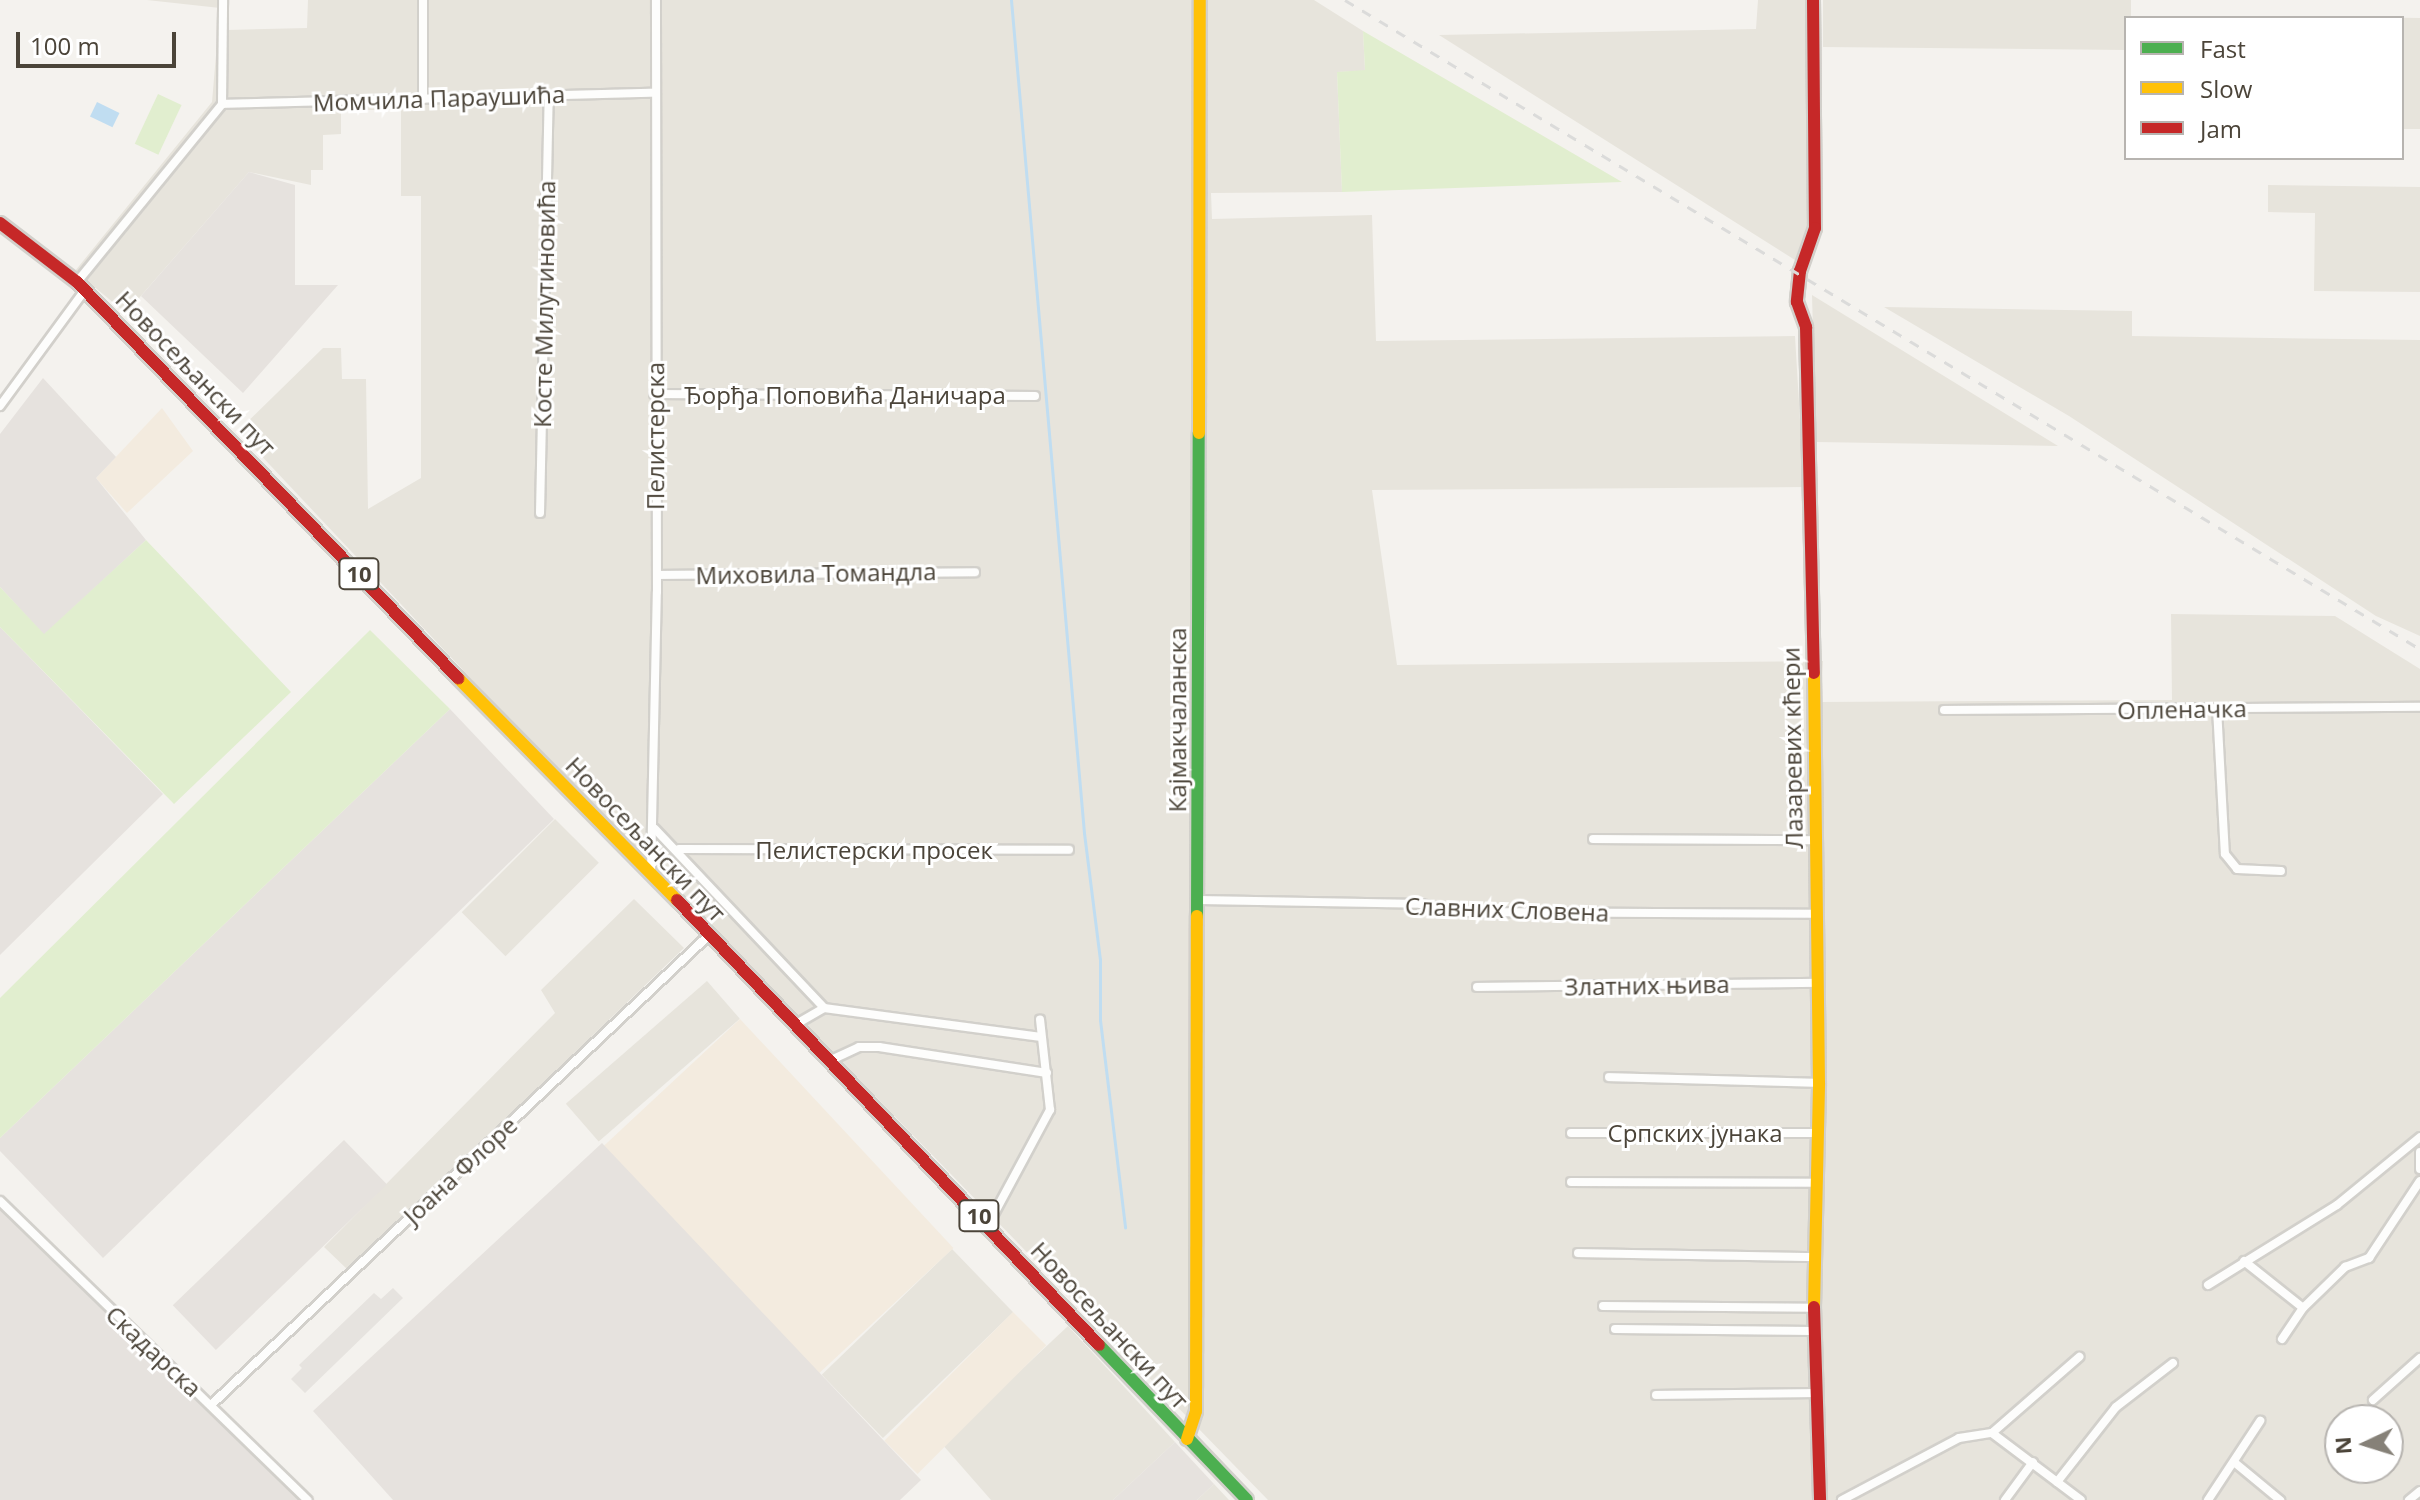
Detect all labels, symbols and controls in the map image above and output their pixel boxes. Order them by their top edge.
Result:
scale bar [20,16,180,66]
legend [2124,16,2404,160]
text: 100 m [30,29,100,62]
text: Fast [2200,32,2246,65]
text: Slow [2200,72,2252,105]
street label: Момчила Параушића [312,79,566,117]
text: Jam [2200,112,2242,145]
street label: Косте Милутиновића [527,180,561,428]
street label: Новосељански пут [110,285,282,461]
street label: Пелистерска [641,362,669,510]
street label: Ђорђа Поповића Даничара [684,381,1006,409]
road number: 10 [337,556,381,592]
street label: Миховила Томандла [695,557,937,589]
street label: Кајмакчаланска [1163,628,1191,812]
street label: Лазаревих кћери [1776,647,1808,849]
street label: Опленачка [2117,693,2247,725]
street label: Новосељански пут [560,751,732,927]
street label: Пелистерски просек [755,836,993,864]
street label: Славних Словена [1404,891,1610,927]
street label: Златних њива [1564,969,1730,1001]
street label: Јоана Флоре [397,1110,523,1230]
street label: Српских јунака [1608,1119,1782,1147]
road number: 10 [957,1198,1001,1234]
street label: Новосељански пут [1025,1236,1195,1414]
street label: Скадарска [100,1300,208,1402]
north arrow [2324,1404,2404,1484]
text: N [2326,1436,2358,1456]

